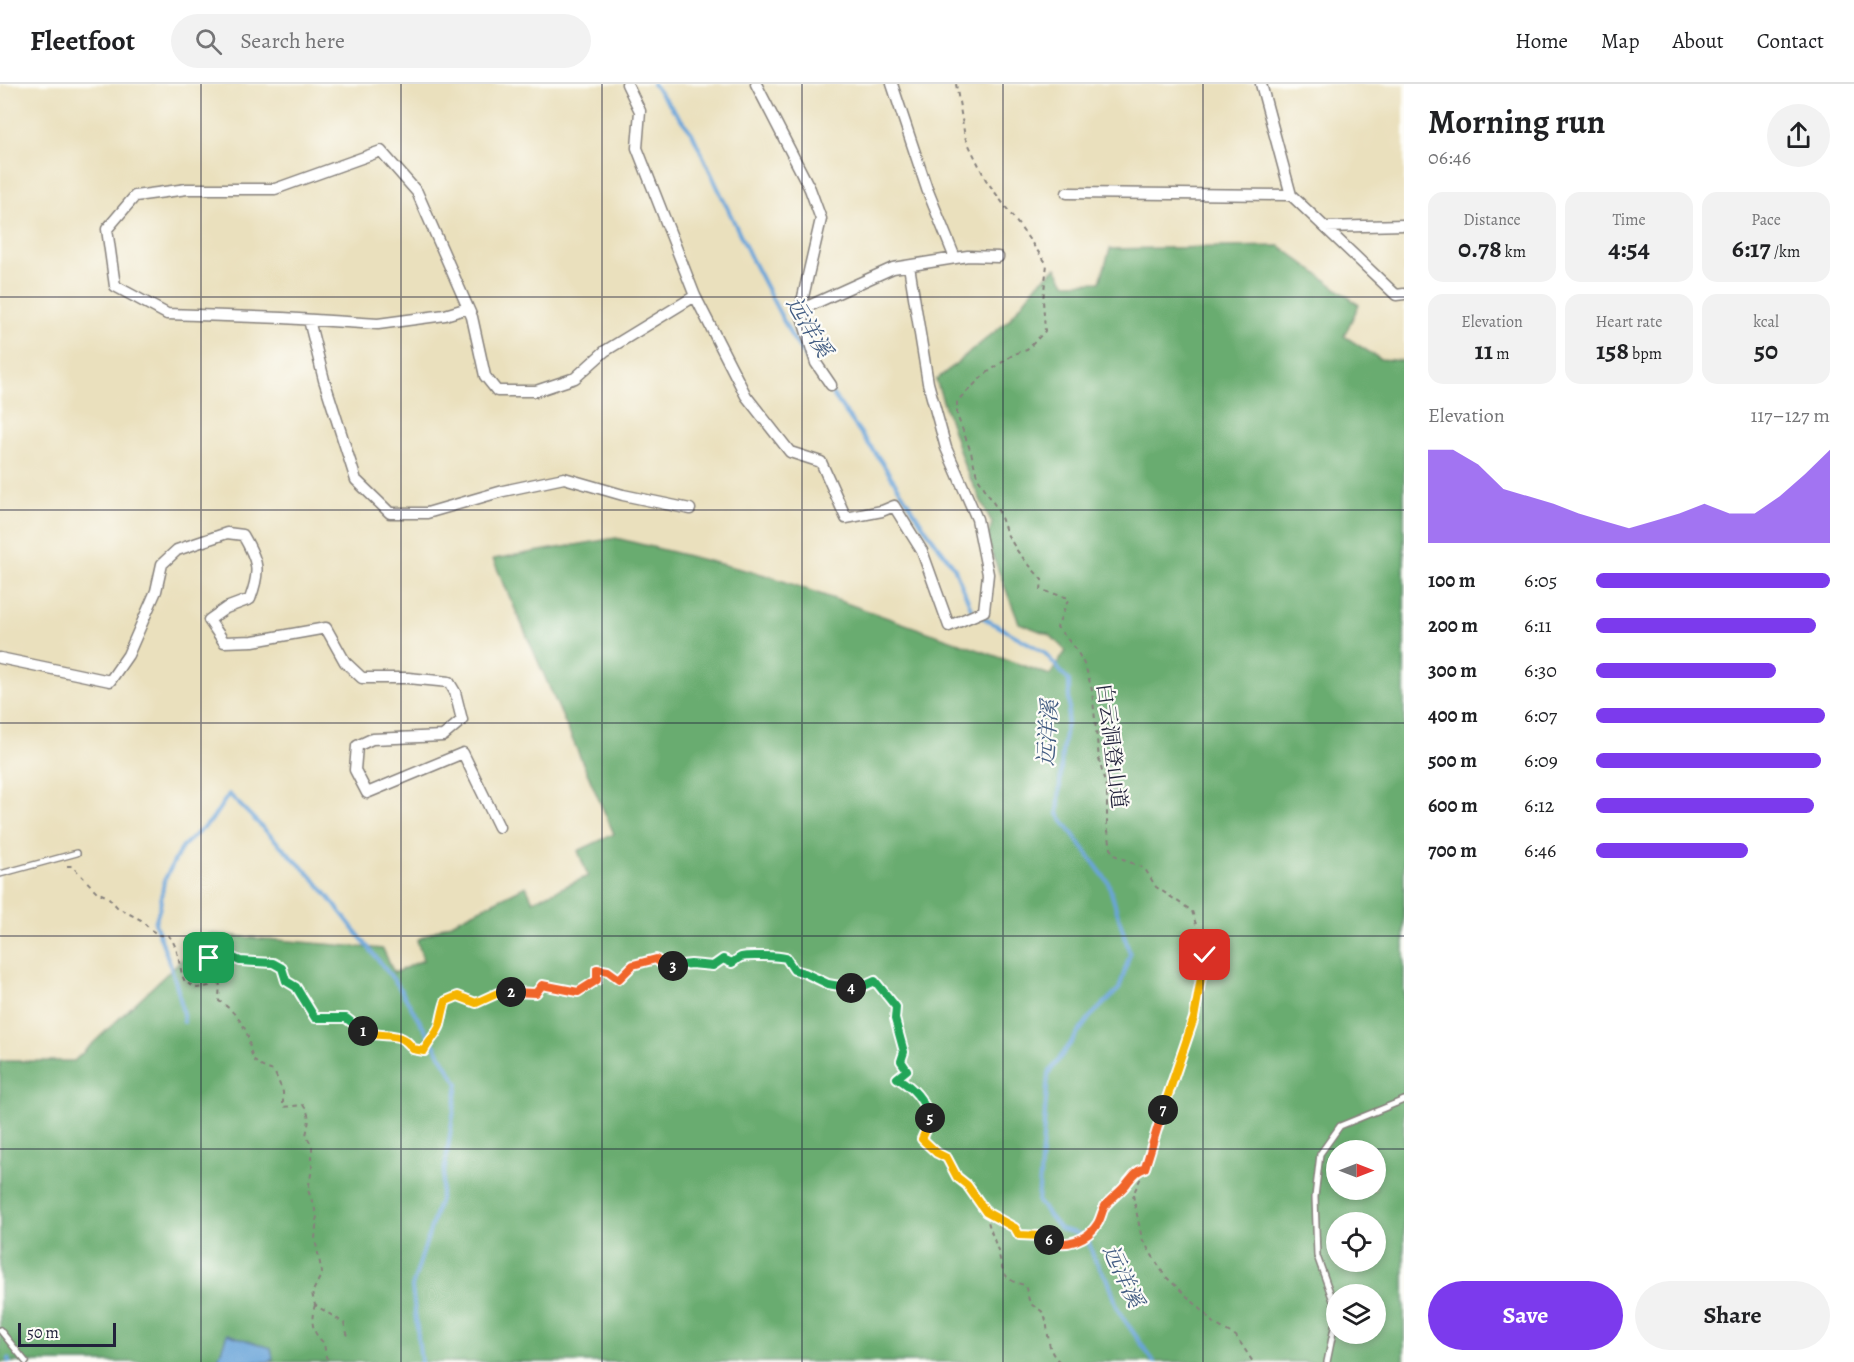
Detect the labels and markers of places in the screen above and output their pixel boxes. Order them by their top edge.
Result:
pin [1179,929,1230,980]
pin [183,932,234,983]
pin: 3 [658,951,688,981]
pin: 4 [836,973,866,1003]
pin: 2 [496,977,526,1007]
pin: 1 [348,1016,378,1046]
pin: 7 [1148,1095,1178,1125]
pin: 5 [915,1103,945,1133]
pin: 6 [1034,1225,1064,1255]

